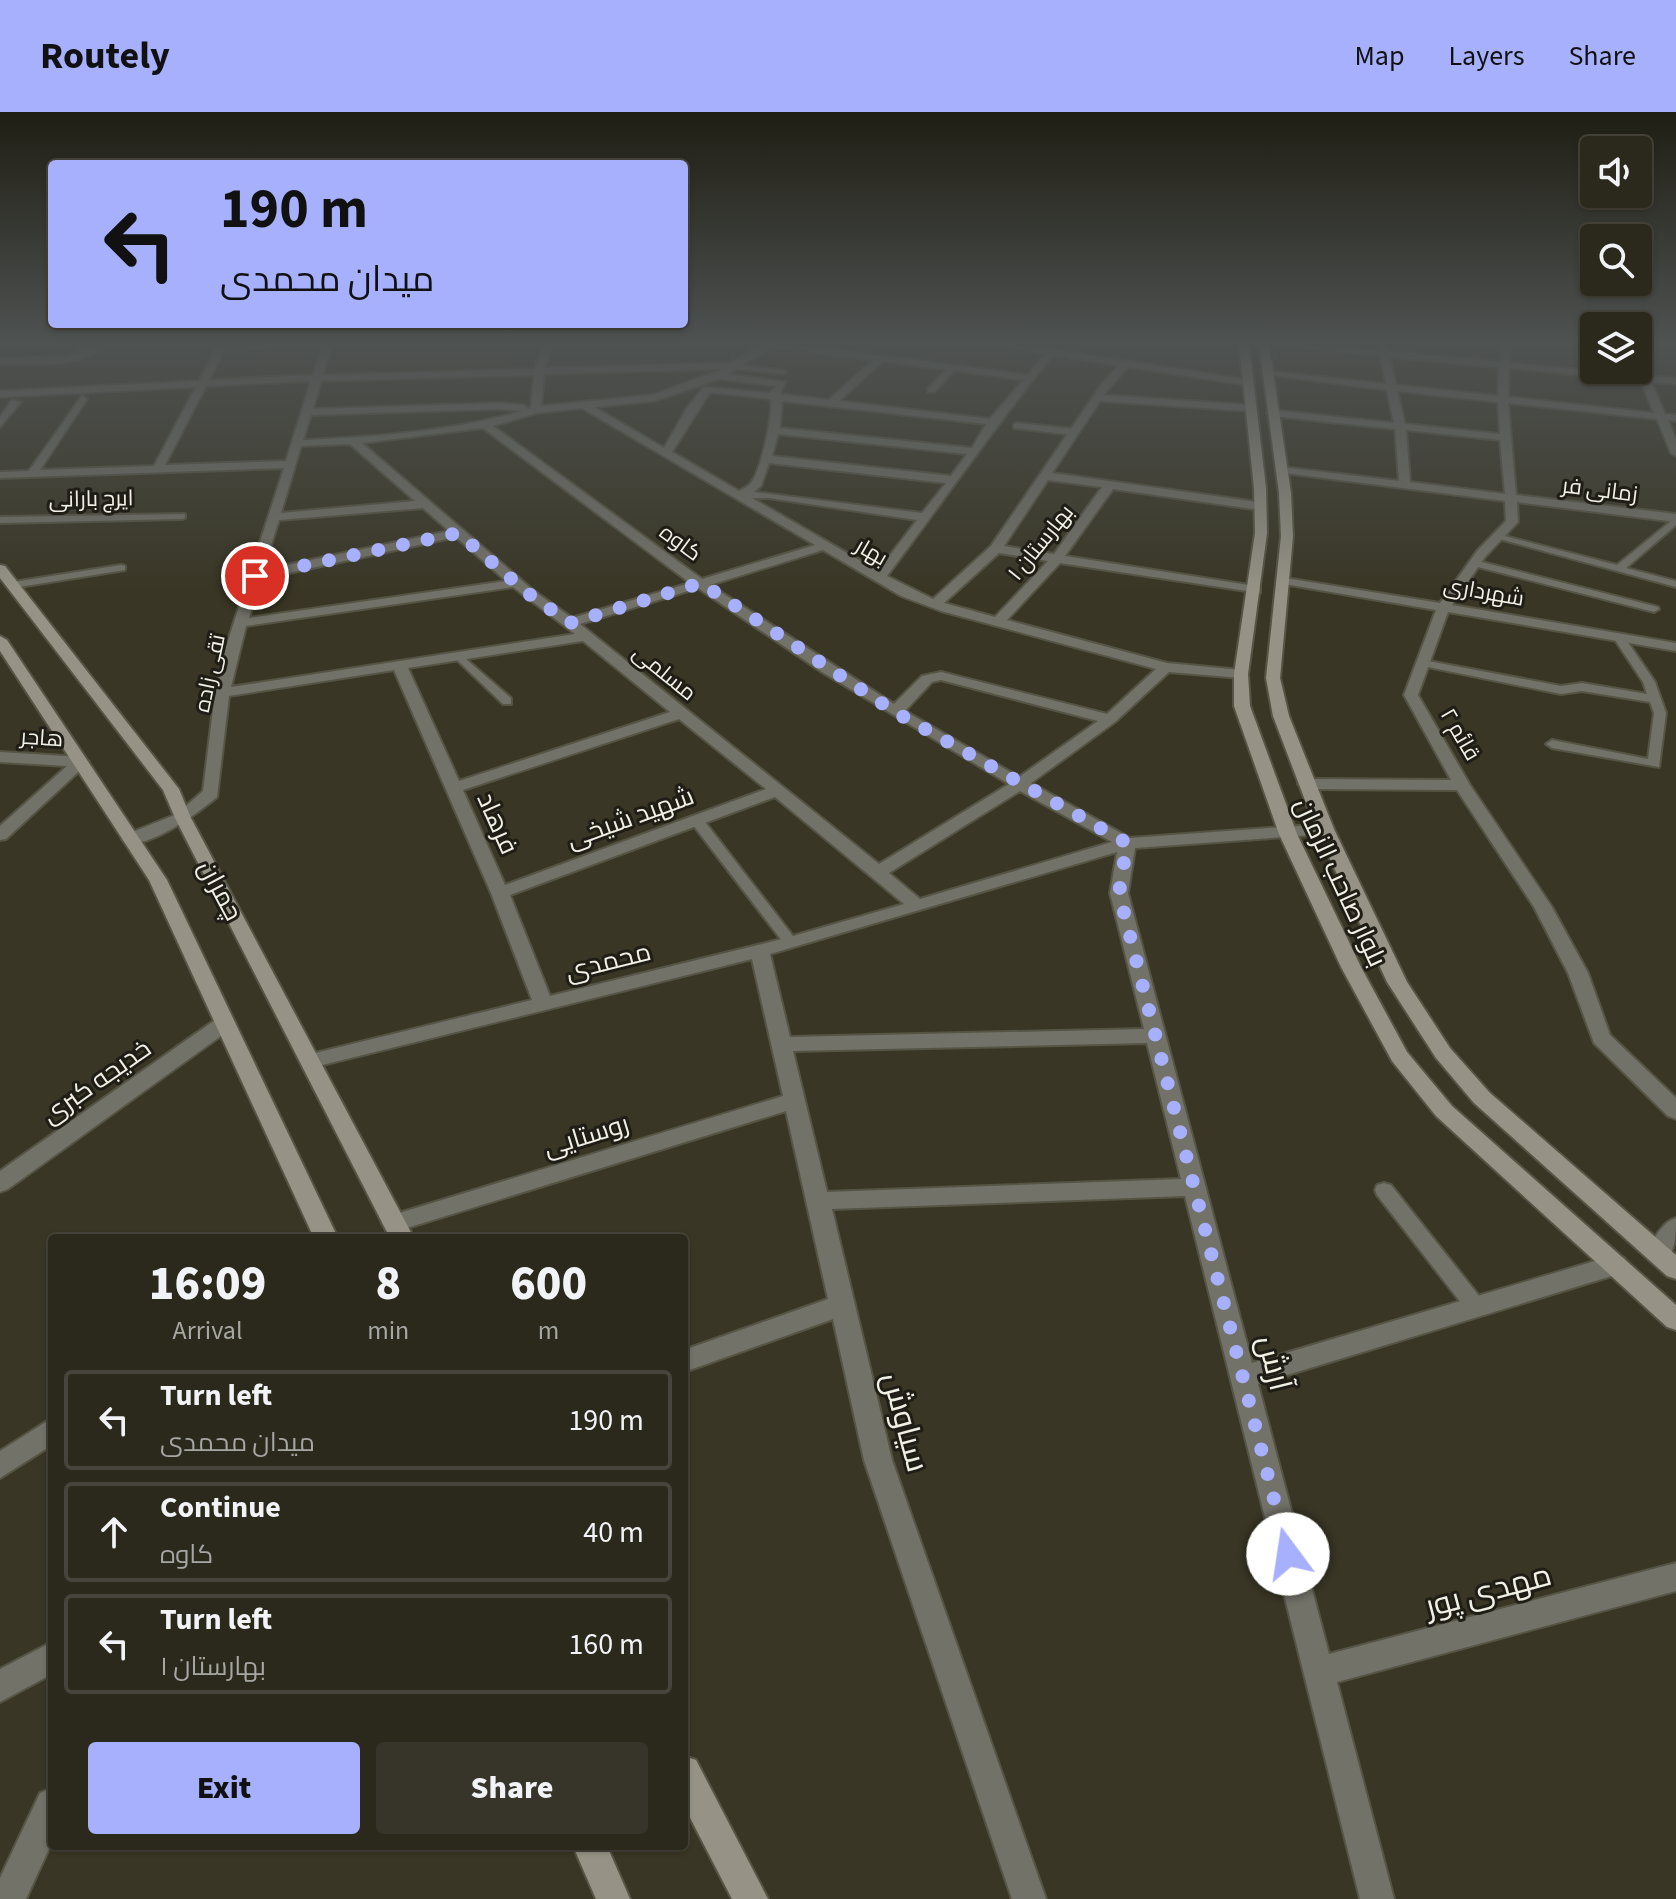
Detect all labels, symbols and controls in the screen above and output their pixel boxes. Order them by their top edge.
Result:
text: Routely [40,29,170,83]
text: Map [1354,36,1404,76]
text: Layers [1448,36,1524,76]
text: Share [1568,36,1636,76]
map controls [1580,136,1652,384]
button: sound [1580,136,1652,208]
text: 190 m [220,170,368,249]
icon: left [88,192,192,296]
button: search [1580,224,1652,296]
text: میدان محمدی [220,254,434,305]
button: layers [1580,312,1652,384]
street label: زمانی فر [1558,469,1640,511]
street label: ایرج بارانی [48,482,134,516]
street label: بهارستان ۱ [1000,498,1081,588]
street label: کاوه [653,517,708,569]
street label: بهار [848,529,894,574]
pin [221,542,289,610]
icon: arrive [233,554,277,598]
street label: شهرداری [1441,569,1527,615]
street label: تقی زاده [186,631,234,715]
street label: مسلمی [626,637,703,709]
street label: قائم ۲ [1432,702,1488,767]
street label: هاجر [17,720,64,755]
street label: شهید شیخی [561,777,699,858]
street label: فرهاد [468,786,528,860]
street label: بلوار صاحب الزمان [1285,792,1396,973]
street label: چمران [189,853,252,927]
street label: محمدی [561,933,655,990]
street label: خدیجه کبری [34,1030,159,1133]
street label: روستایی [539,1105,634,1166]
text: 16:09 [149,1250,266,1318]
text: 8 [375,1250,401,1318]
text: 600 [510,1250,587,1318]
text: Arrival [173,1312,243,1349]
text: min [367,1312,409,1349]
text: m [538,1312,559,1349]
street label: آرش [1245,1331,1303,1396]
street label: سیاوش [870,1367,940,1477]
text: Turn left [160,1374,272,1417]
icon: left [92,1398,136,1442]
text: 190 m [568,1399,644,1442]
text: میدان محمدی [160,1424,315,1461]
text: Continue [160,1486,281,1529]
icon: ahead [92,1510,136,1554]
text: 40 m [583,1511,644,1554]
position arrow [1246,1512,1330,1596]
text: کاوه [160,1536,213,1573]
street label: مهدی پور [1418,1552,1557,1630]
text: Turn left [160,1598,272,1641]
icon: left [92,1622,136,1666]
text: 160 m [568,1623,644,1666]
text: بهارستان ۱ [160,1648,266,1685]
button: Exit [88,1742,360,1834]
button: Share [376,1742,648,1834]

